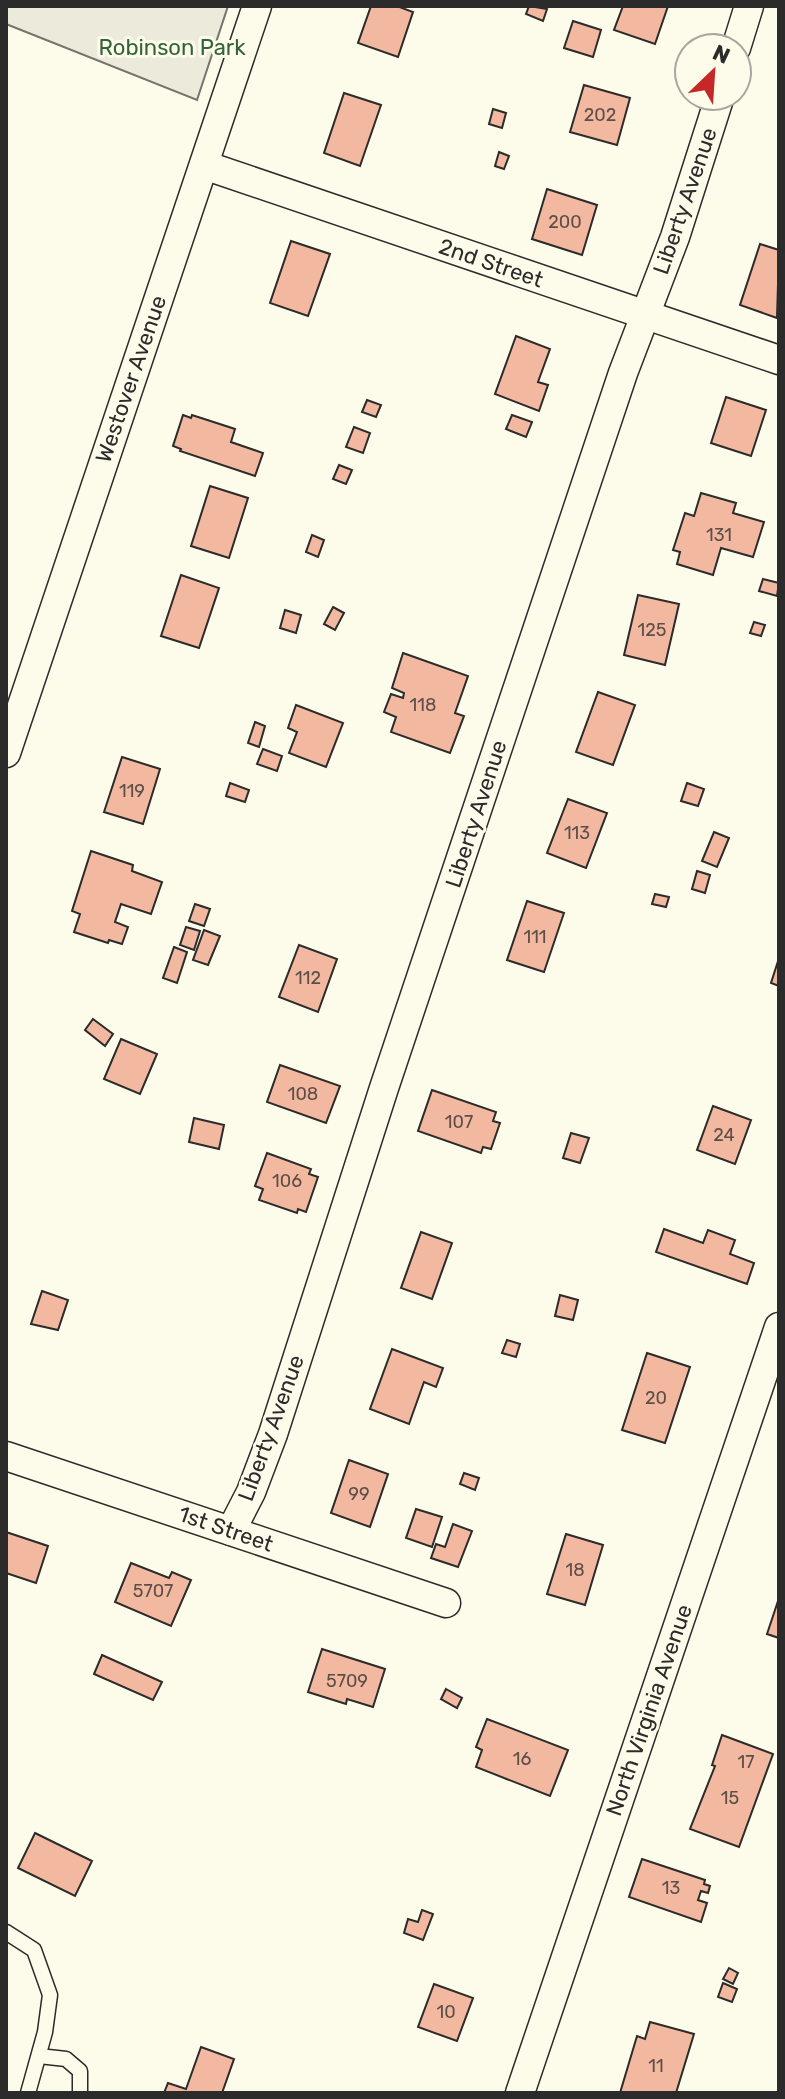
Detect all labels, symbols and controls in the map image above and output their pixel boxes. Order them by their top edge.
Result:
north arrow [673,32,753,112]
park label: Robinson Park [99,34,246,61]
text: N [708,39,734,70]
house number: 202 [584,104,616,126]
street label: Liberty Avenue [647,124,723,278]
house number: 200 [548,211,582,233]
street label: 2nd Street [435,233,547,294]
street label: Westover Avenue [90,292,172,466]
house number: 131 [706,524,732,546]
house number: 125 [638,619,666,641]
house number: 118 [410,694,436,716]
street label: Liberty Avenue [439,737,513,891]
house number: 119 [119,780,145,802]
house number: 113 [564,822,590,844]
house number: 111 [523,926,547,948]
house number: 112 [295,967,321,989]
house number: 108 [288,1083,318,1105]
house number: 107 [445,1111,473,1133]
house number: 24 [713,1124,735,1146]
house number: 106 [272,1170,302,1192]
street label: Liberty Avenue [232,1351,310,1505]
house number: 20 [645,1387,667,1409]
house number: 99 [348,1483,370,1505]
street label: 1st Street [175,1500,277,1558]
house number: 18 [565,1559,585,1581]
house number: 5707 [133,1580,173,1602]
street label: North Virginia Avenue [600,1601,698,1819]
house number: 5709 [326,1670,368,1692]
house number: 16 [513,1748,531,1770]
house number: 17 [738,1751,754,1773]
house number: 15 [721,1787,739,1809]
house number: 13 [662,1877,680,1899]
house number: 10 [436,2001,456,2023]
house number: 11 [648,2055,664,2077]

